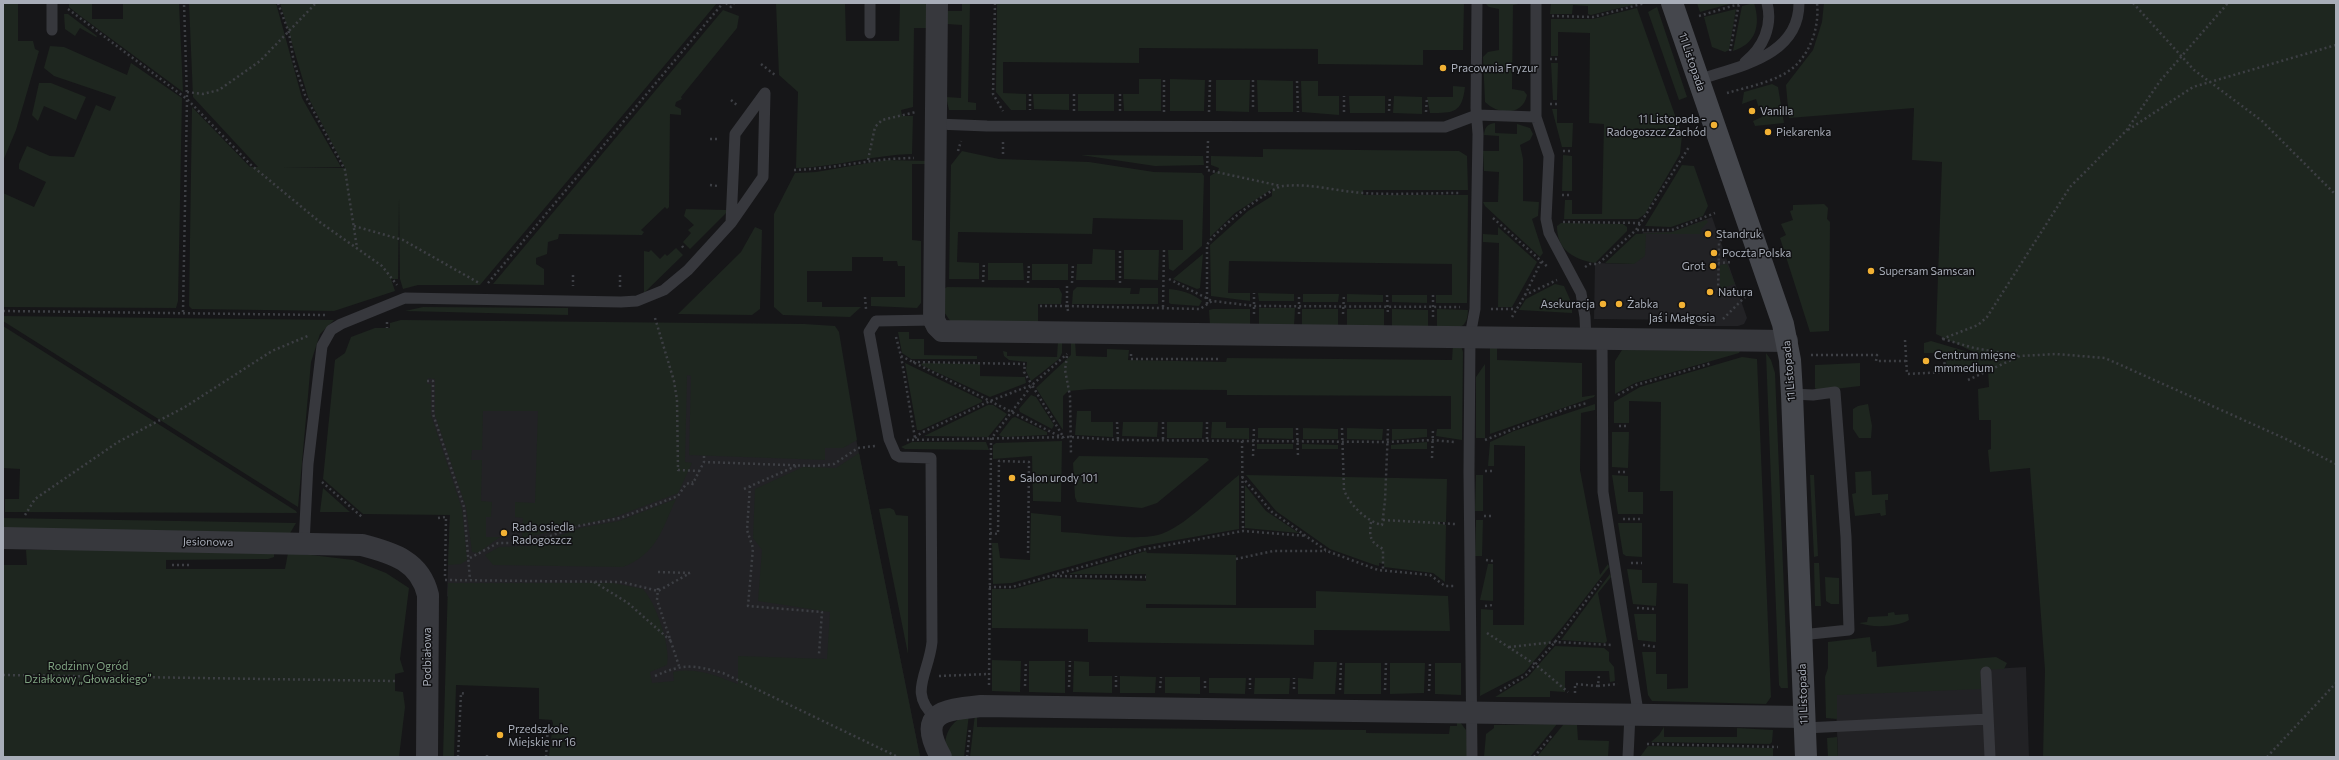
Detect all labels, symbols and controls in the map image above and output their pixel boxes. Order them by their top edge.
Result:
street label: 11 Listopada [1676,31,1708,93]
place label: Pracownia Fryzur [1451,61,1538,75]
marker: Pracownia Fryzur [1438,63,1448,73]
place label: Vanilla [1760,104,1793,118]
marker: Vanilla [1747,106,1757,116]
place label: 11 Listopada - Radogoszcz Zachód [1606,112,1706,138]
marker: 11 Listopada - Radogoszcz Zachód [1709,120,1719,130]
place label: Piekarenka [1776,125,1831,139]
marker: Piekarenka [1763,127,1773,137]
place label: Standruk [1716,227,1762,241]
marker: Standruk [1703,229,1713,239]
place label: Poczta Polska [1722,246,1791,260]
marker: Poczta Polska [1709,248,1719,258]
place label: Grot [1682,259,1705,273]
marker: Grot [1708,261,1718,271]
place label: Supersam Samscan [1879,264,1975,278]
marker: Supersam Samscan [1866,266,1876,276]
place label: Natura [1718,285,1753,299]
marker: Natura [1705,287,1715,297]
place label: Asekuracja [1540,297,1595,311]
place label: Żabka [1627,297,1658,311]
marker: Asekuracja [1598,299,1608,309]
marker: Żabka [1614,299,1624,309]
marker: Jaś i Małgosia [1677,300,1687,310]
place label: Jaś i Małgosia [1649,311,1715,325]
street label: 11 Listopada [1780,340,1798,402]
place label: Centrum mięsne mmmedium [1934,348,2016,374]
marker: Centrum mięsne mmmedium [1921,356,1931,366]
place label: Salon urody 101 [1020,471,1098,485]
marker: Salon urody 101 [1007,473,1017,483]
place label: Rada osiedla Radogoszcz [512,520,574,546]
marker: Rada osiedla Radogoszcz [499,528,509,538]
street label: Jesionowa [183,535,233,549]
street label: Podbiałowa [420,628,434,686]
park label: Rodzinny Ogród Działkowy „Głowackiego” [24,659,152,685]
street label: 11 Listopada [1795,663,1811,725]
place label: Przedszkole Miejskie nr 16 [508,722,576,748]
marker: Przedszkole Miejskie nr 16 [495,730,505,740]

